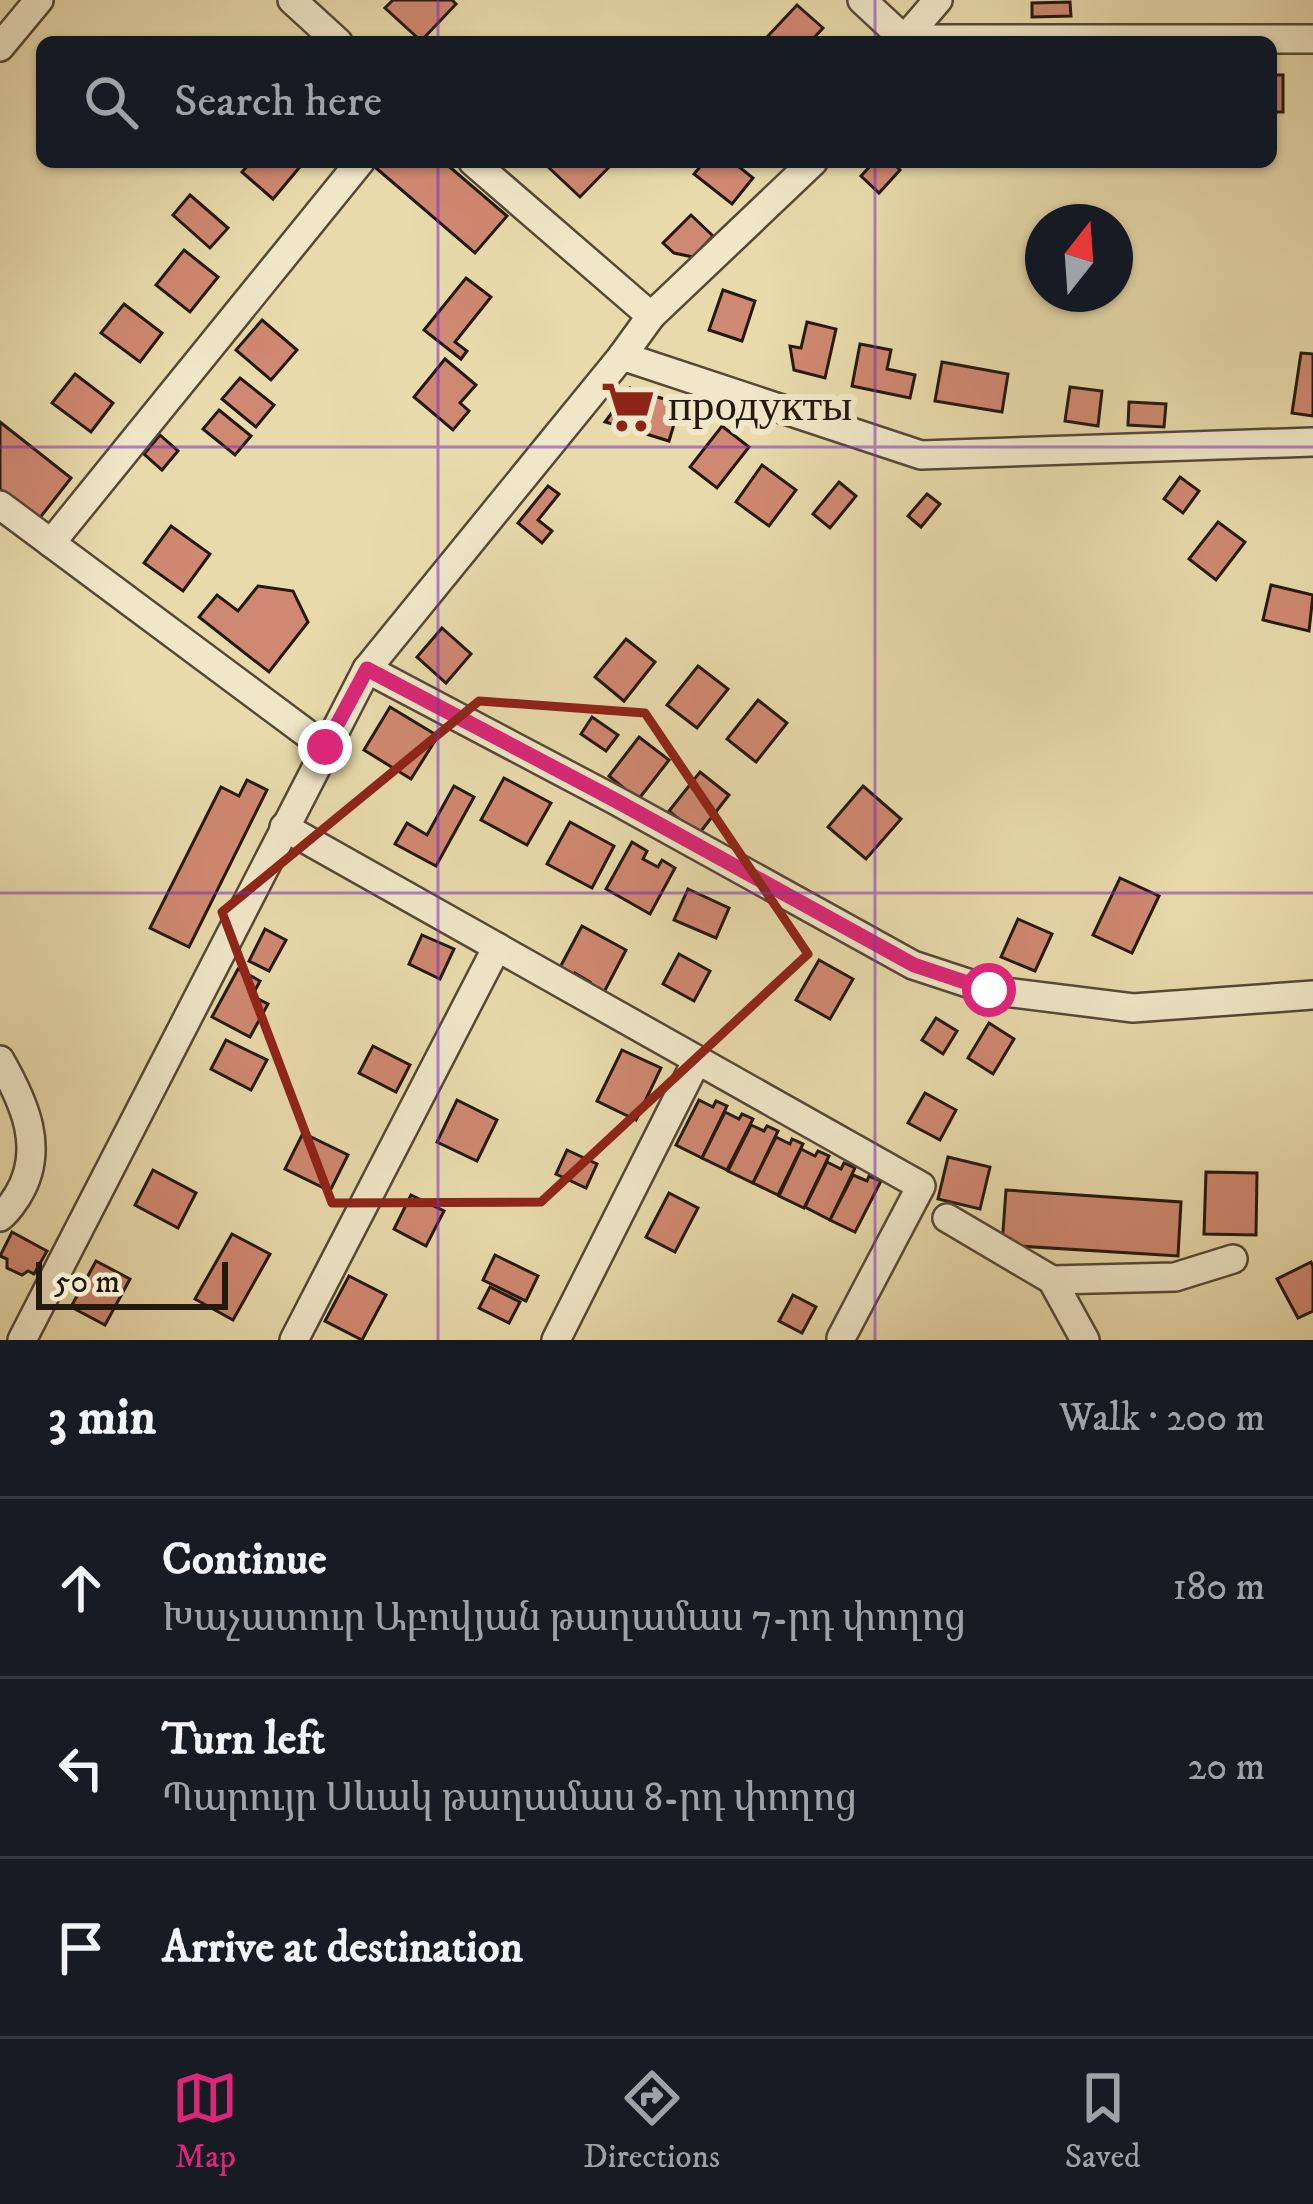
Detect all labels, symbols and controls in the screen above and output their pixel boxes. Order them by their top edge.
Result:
search box [36,36,1277,168]
icon: search [78,69,144,135]
text: Search here [174,74,382,130]
north arrow [1025,204,1133,312]
supermarket icon: продукты [599,378,657,436]
place label: продукты [668,379,852,435]
route end [298,720,352,774]
route start [962,963,1016,1017]
scale bar [36,1256,228,1309]
text: 50 m [54,1262,120,1303]
text: 3 min [48,1386,156,1450]
text: Walk · 200 m [1059,1394,1265,1443]
text: Continue [162,1532,327,1588]
icon: ahead [48,1555,114,1621]
text: 180 m [1173,1563,1265,1612]
text: Խաչատուր Աբովյան թաղամաս 7-րդ փողոց [162,1594,966,1643]
text: Turn left [162,1712,325,1768]
icon: left [48,1735,114,1801]
text: 20 m [1187,1743,1265,1792]
text: Պարույր Սևակ թաղամաս 8-րդ փողոց [162,1774,857,1823]
icon: arrive [48,1915,114,1981]
text: Arrive at destination [162,1920,523,1976]
tab: Map [172,2065,238,2178]
tab: Directions [583,2065,720,2178]
tab: Saved [1065,2065,1141,2178]

